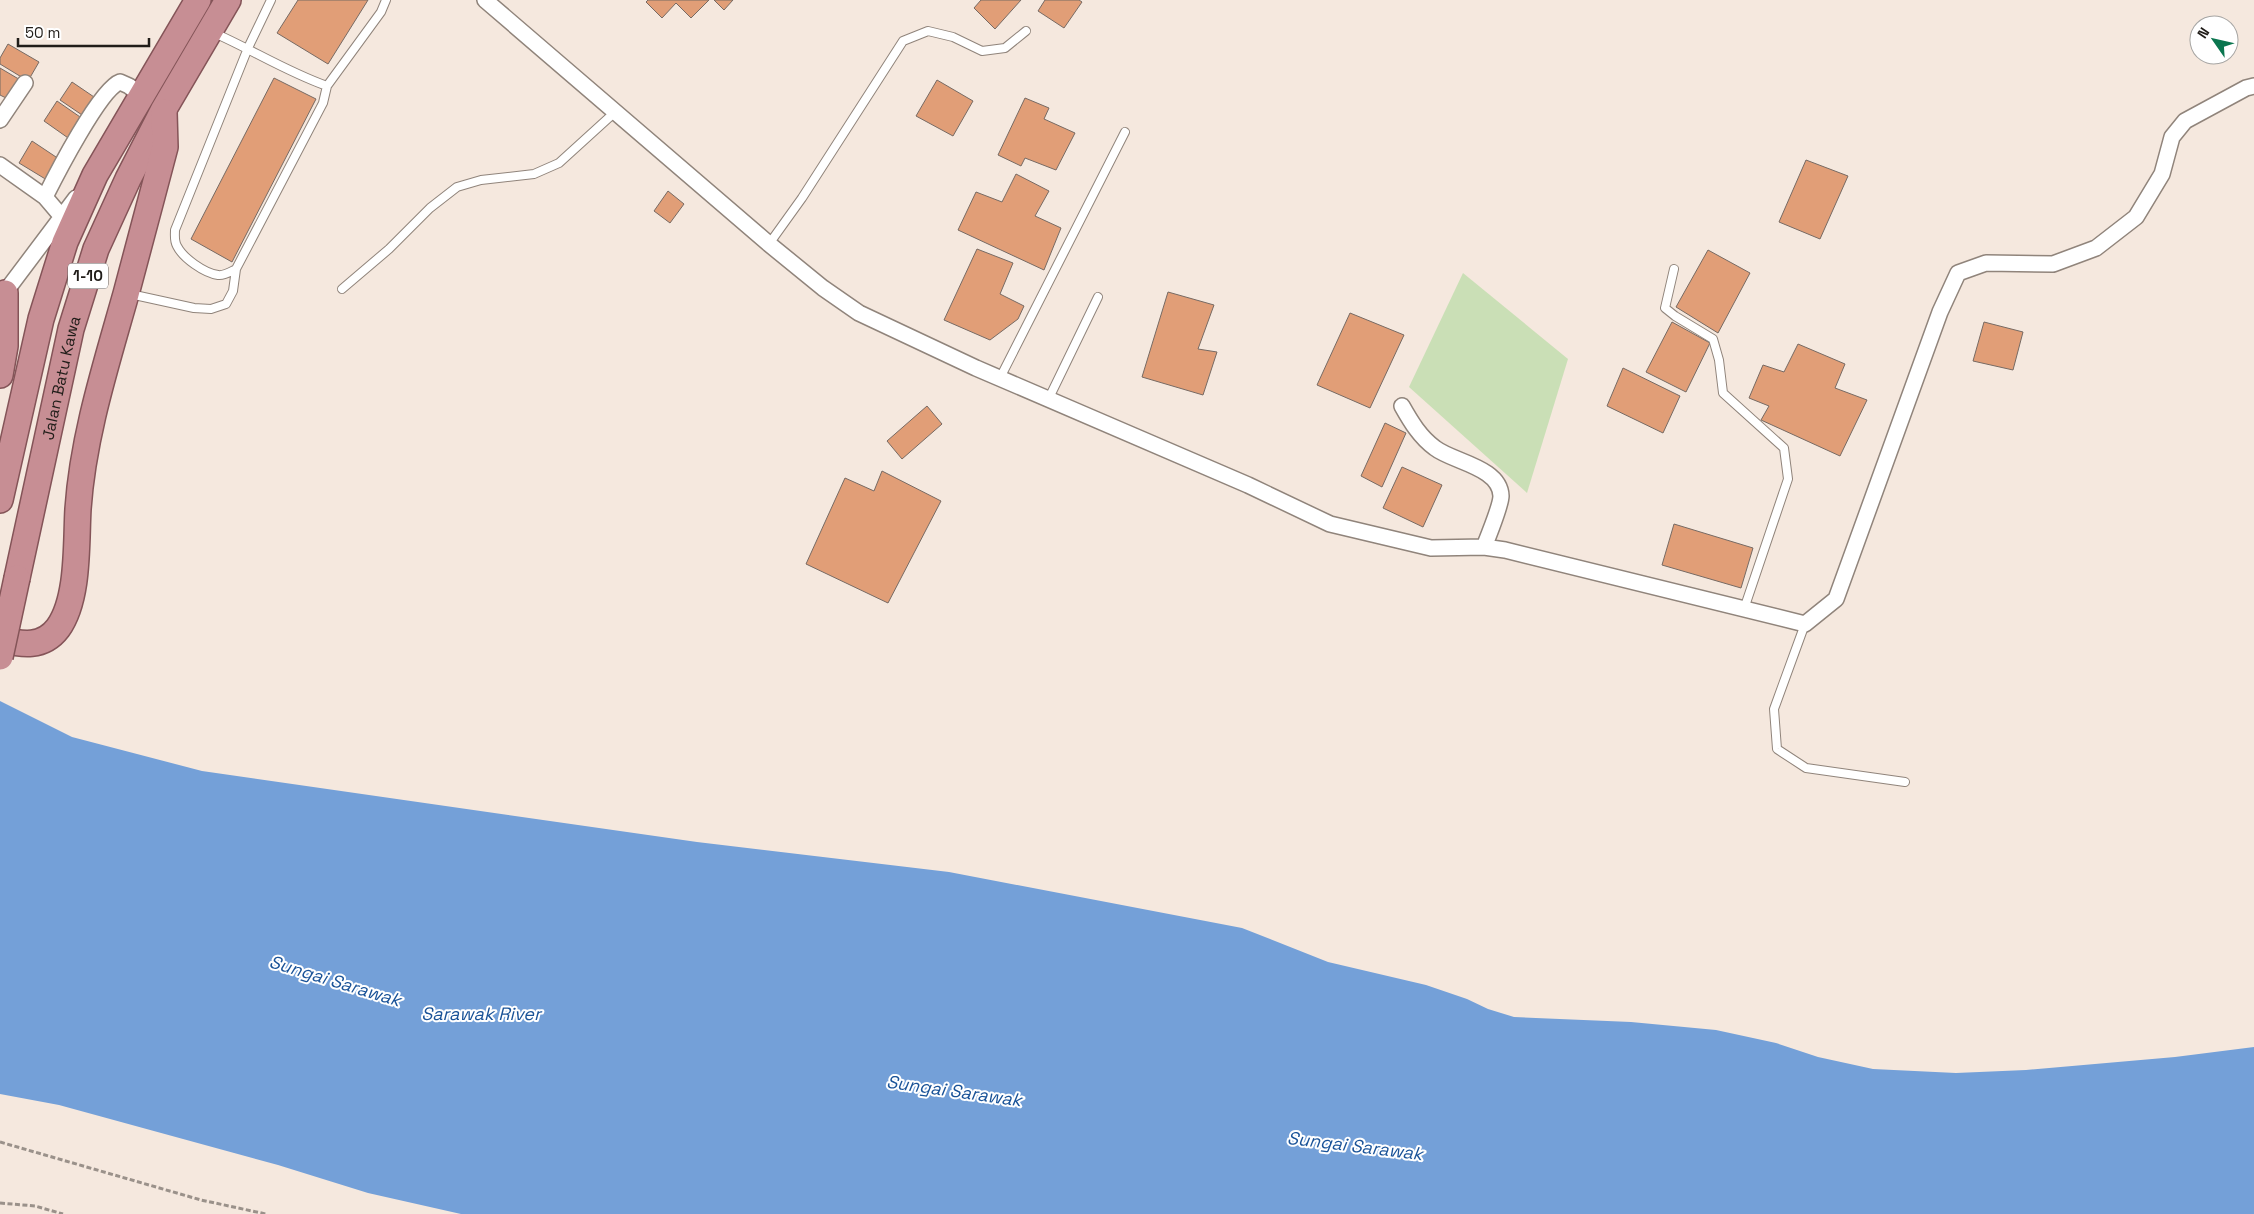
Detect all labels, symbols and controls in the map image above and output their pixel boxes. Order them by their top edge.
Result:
scale bar [18,15,149,47]
north arrow [2189,15,2239,65]
text: 50 m [25,23,60,42]
text: N [2193,24,2213,42]
road number: 1-10 [68,264,108,288]
street label: Jalan Batu Kawa [37,313,86,442]
water label: Sungai Sarawak [267,950,406,1012]
water label: Sarawak River [421,1002,543,1025]
water label: Sungai Sarawak [885,1070,1025,1112]
water label: Sungai Sarawak [1286,1126,1426,1166]

